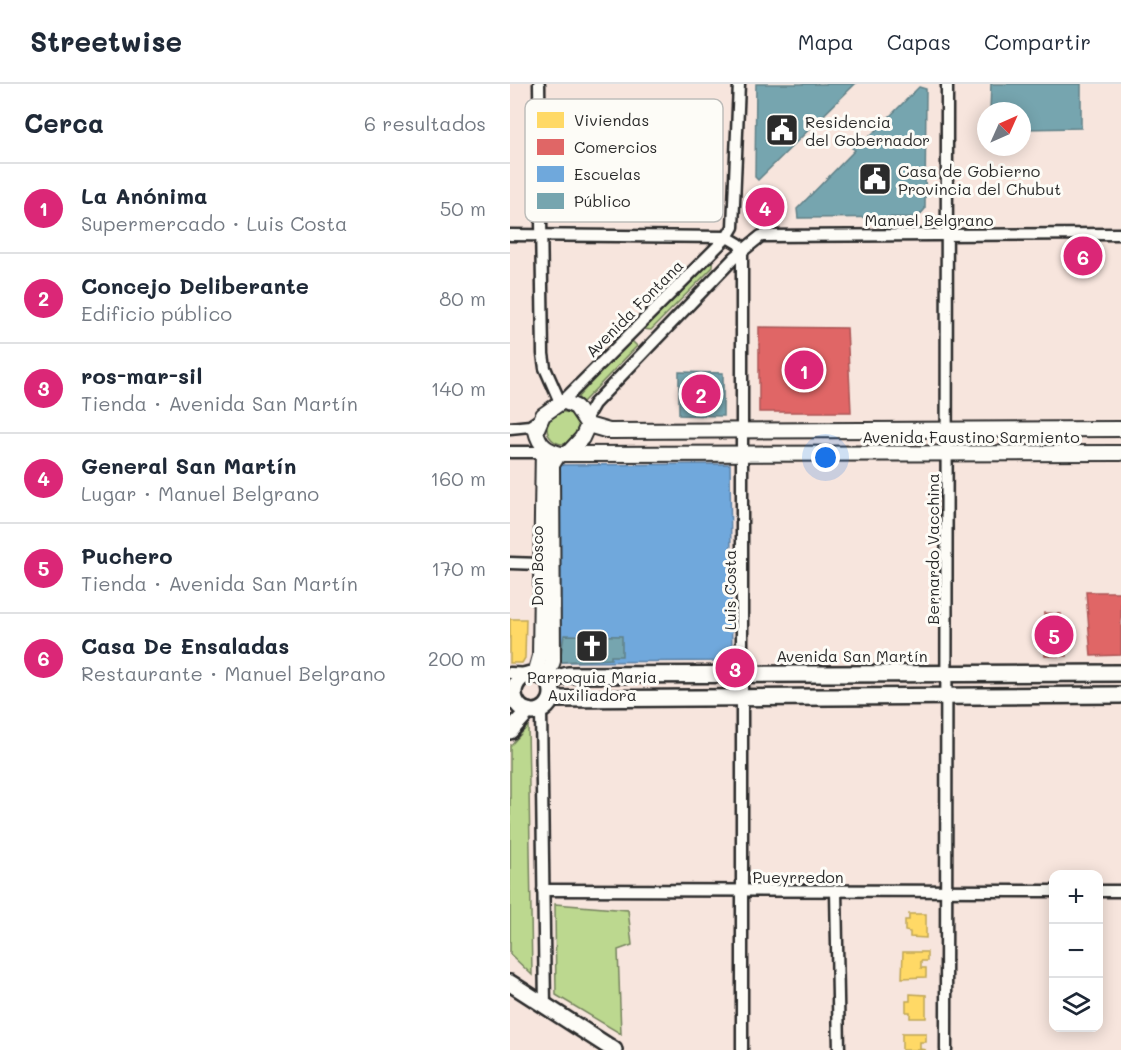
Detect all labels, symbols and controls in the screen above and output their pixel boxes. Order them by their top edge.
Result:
text: Streetwise [30,23,182,59]
text: Mapa [798,28,854,55]
text: Capas [887,28,951,55]
text: Compartir [984,28,1091,55]
legend [525,99,723,222]
north arrow [977,102,1031,156]
text: Cerca [24,106,104,140]
text: Viviendas [574,109,649,130]
text: 6 resultados [364,110,486,136]
place label: Residencia del Gobernador [805,111,930,150]
public building icon: Residencia del Gobernador [764,112,800,148]
text: Comercios [574,136,657,157]
place label: Casa de Gobierno Provincia del Chubut [898,160,1061,199]
public building icon: Casa de Gobierno Provincia del Chubut [857,161,893,197]
text: Escuelas [574,163,641,184]
text: La Anónima [81,181,208,210]
pin: 4 [746,184,784,230]
text: Público [574,190,631,211]
text: 1 [39,195,48,221]
text: 50 m [440,195,486,221]
street label: Manuel Belgrano [865,209,993,230]
text: Supermercado · Luis Costa [81,210,347,236]
pin: 6 [1064,234,1102,279]
street label: Avenida Fontana [581,255,687,361]
text: Concejo Deliberante [81,271,309,300]
text: 2 [38,285,49,311]
text: 80 m [439,285,486,311]
text: Edificio público [81,300,232,326]
pin: 1 [784,348,824,392]
text: ros-mar-sil [81,361,202,390]
pin: 2 [682,372,720,416]
text: 3 [38,375,50,401]
text: 140 m [431,375,486,401]
text: Tienda · Avenida San Martín [81,390,358,416]
street label: Avenida Faustino Sarmiento [862,426,1080,447]
your location [811,443,840,472]
text: General San Martín [81,451,296,480]
text: 4 [37,465,50,491]
text: 160 m [430,465,486,491]
street label: Bernardo Vacchina [922,473,943,625]
text: Lugar · Manuel Belgrano [81,480,319,506]
street label: Don Bosco [526,526,547,606]
text: Puchero [81,541,173,570]
street label: Luis Costa [719,550,740,630]
text: 5 [38,555,49,581]
text: 170 m [431,555,486,581]
text: Tienda · Avenida San Martín [81,570,358,596]
pin: 5 [1034,612,1074,658]
church icon: Parroquia Maria Auxiliadora [574,628,610,664]
text: Casa De Ensaladas [81,631,289,660]
text: 6 [37,645,50,671]
text: 200 m [428,645,486,671]
street label: Avenida San Martín [776,645,928,666]
pin: 3 [716,646,754,690]
text: Restaurante · Manuel Belgrano [81,660,385,686]
place label: Parroquia Maria Auxiliadora [527,666,657,705]
street label: Pueyrredon [752,866,844,887]
map controls [1049,870,1103,1032]
button: + [1049,870,1103,924]
button: − [1049,924,1103,978]
button: layers [1049,978,1103,1032]

